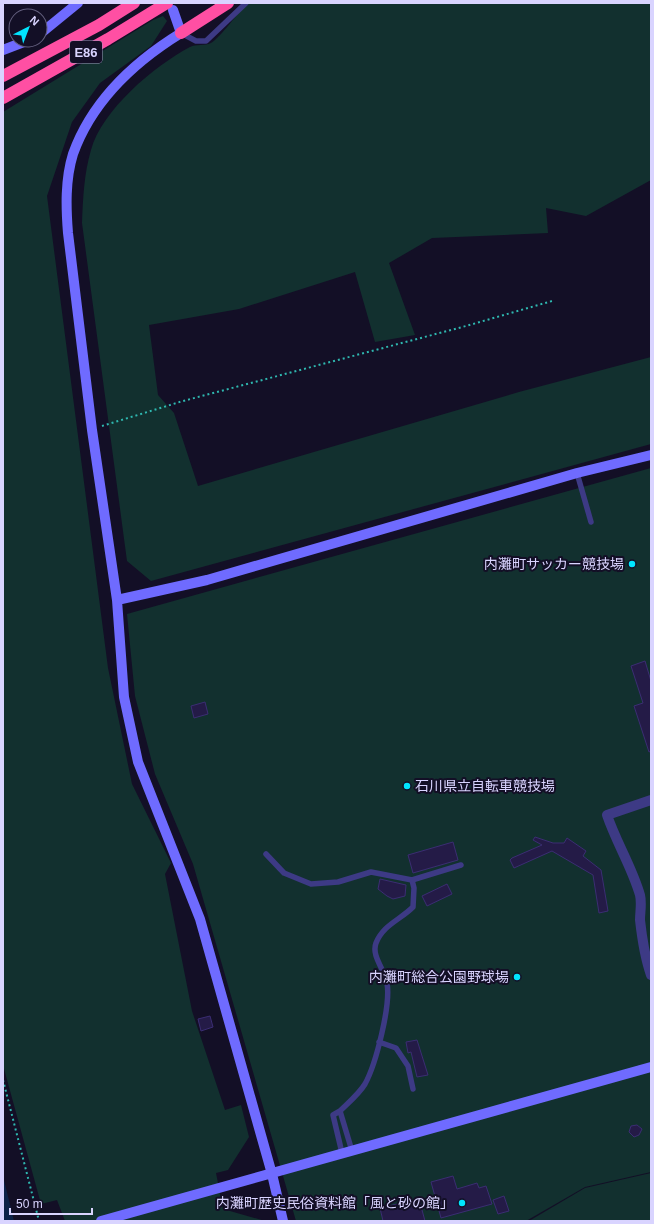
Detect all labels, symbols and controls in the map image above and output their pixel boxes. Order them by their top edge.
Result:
north arrow [8,8,48,48]
text: N [28,13,42,28]
road number: E86 [70,41,102,63]
place label: 内灘町サッカー競技場 [484,556,624,572]
marker: 内灘町サッカー競技場 [627,559,637,569]
place label: 石川県立自転車競技場 [415,778,555,794]
marker: 石川県立自転車競技場 [402,781,412,791]
place label: 内灘町総合公園野球場 [369,969,509,985]
marker: 内灘町総合公園野球場 [512,972,522,982]
scale bar [10,1190,92,1216]
place label: 内灘町歴史民俗資料館「風と砂の館」 [216,1195,454,1211]
text: 50 m [16,1197,43,1211]
marker: 内灘町歴史民俗資料館「風と砂の館」 [457,1198,467,1208]

